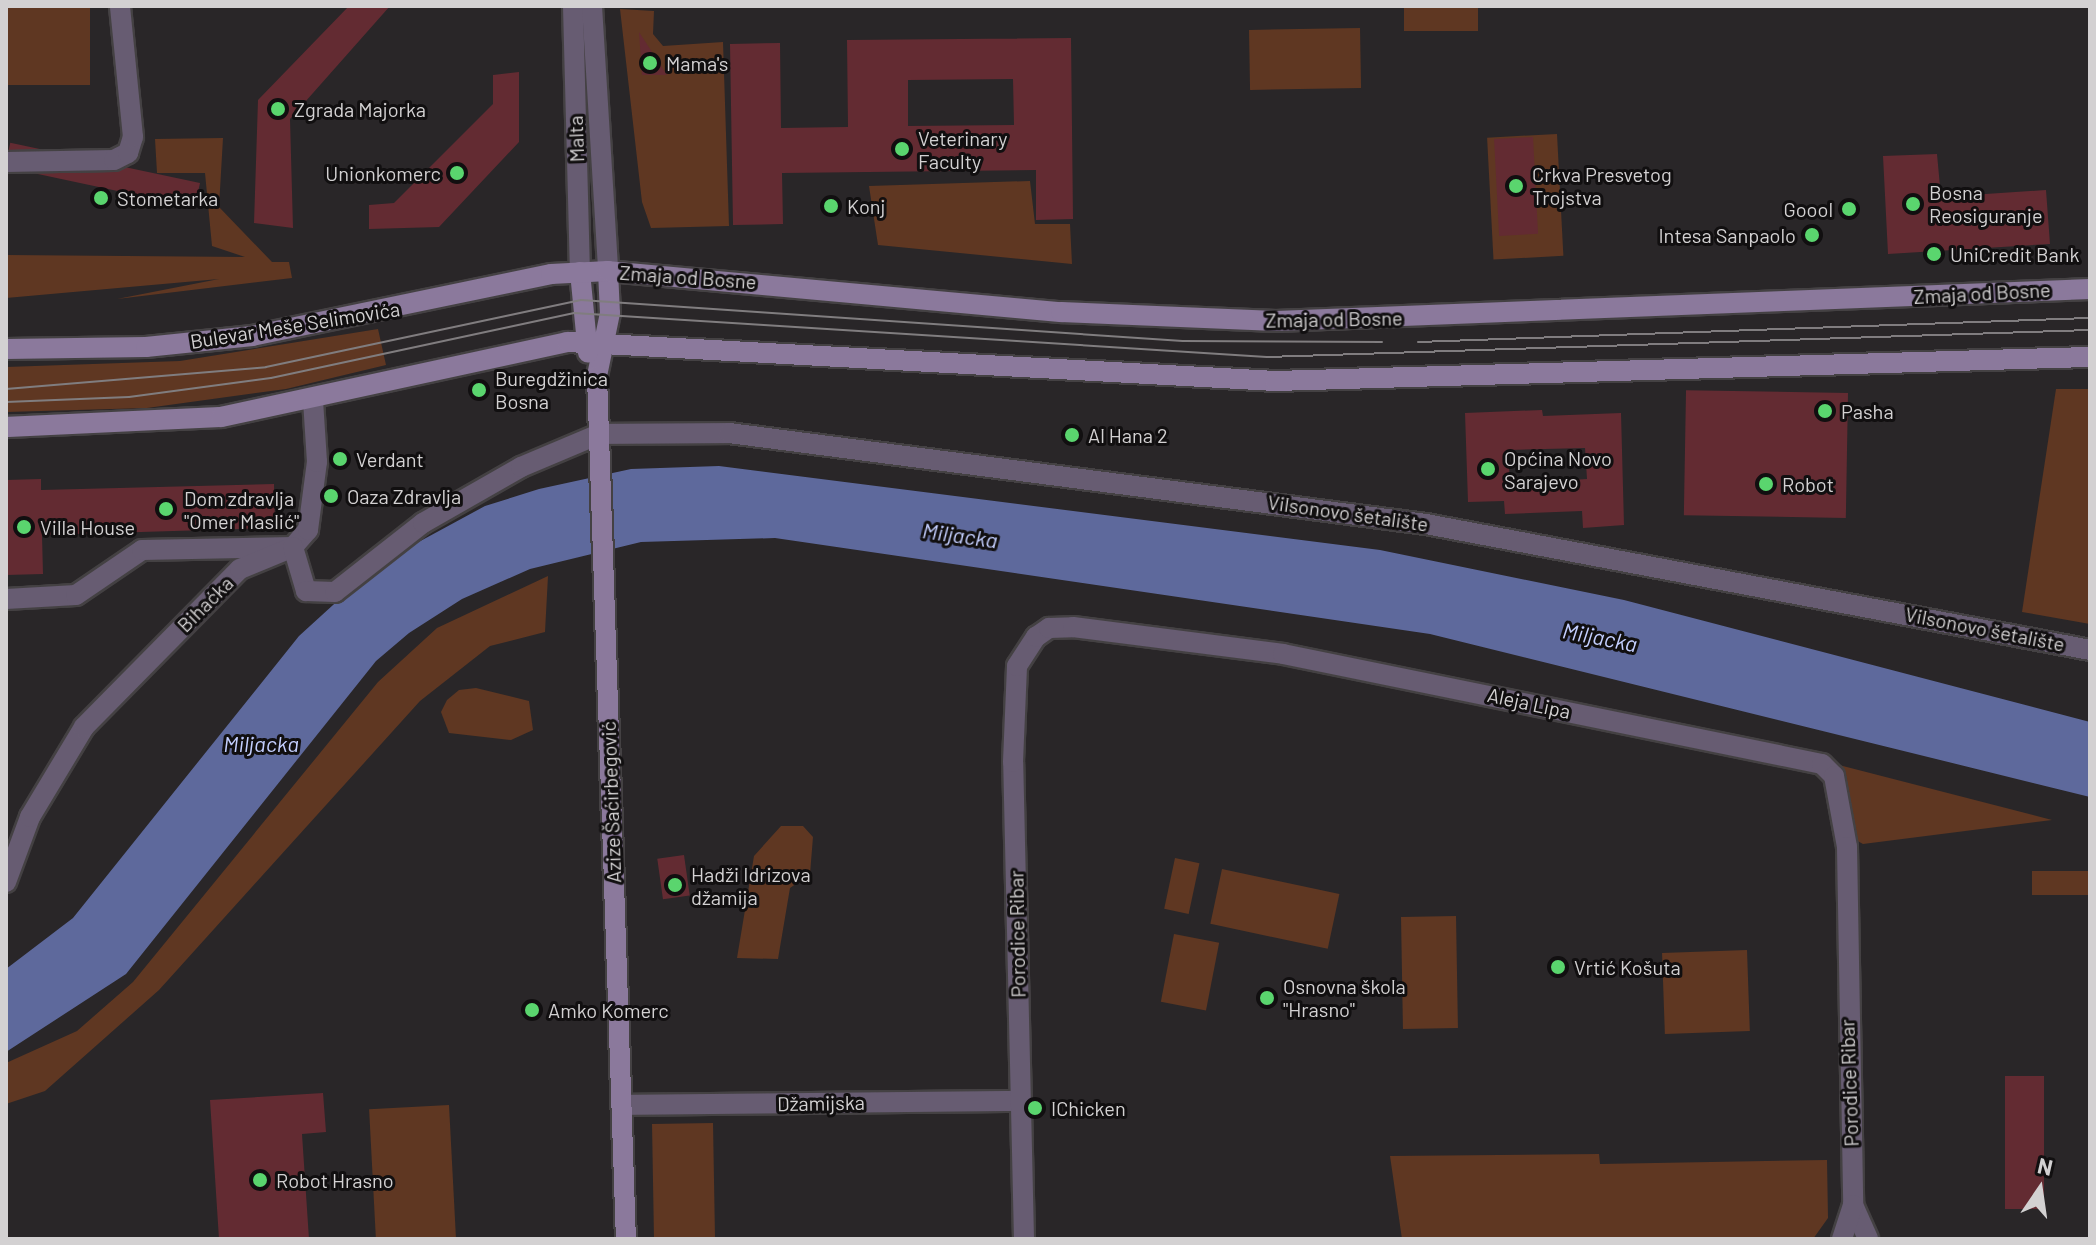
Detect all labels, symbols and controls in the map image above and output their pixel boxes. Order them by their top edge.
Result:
place label: Mama's [666,51,728,75]
marker: Mama's [641,54,659,72]
place label: Zgrada Majorka [294,97,426,121]
marker: Zgrada Majorka [269,100,287,118]
street label: Malta [563,115,589,163]
place label: Veterinary Faculty [918,126,1007,173]
marker: Veterinary Faculty [893,140,911,158]
place label: Unionkomerc [325,161,441,185]
place label: Crkva Presvetog Trojstva [1532,162,1672,209]
marker: Unionkomerc [448,164,466,182]
marker: Crkva Presvetog Trojstva [1507,177,1525,195]
place label: Bosna Reosiguranje [1929,180,2043,227]
place label: Stometarka [117,186,218,210]
marker: Stometarka [92,189,110,207]
place label: Konj [847,194,885,218]
marker: Bosna Reosiguranje [1904,195,1922,213]
marker: Konj [822,197,840,215]
place label: Goool [1783,197,1833,221]
marker: Goool [1840,200,1858,218]
place label: Intesa Sanpaolo [1658,223,1796,247]
marker: Intesa Sanpaolo [1803,226,1821,244]
place label: UniCredit Bank [1950,242,2080,266]
marker: UniCredit Bank [1925,245,1943,263]
street label: Zmaja od Bosne [619,260,757,294]
street label: Zmaja od Bosne [1913,277,2051,309]
street label: Bulevar Meše Selimovića [188,297,402,353]
street label: Zmaja od Bosne [1265,306,1403,332]
place label: Buregdžinica Bosna [495,366,608,413]
marker: Buregdžinica Bosna [470,381,488,399]
place label: Pasha [1841,399,1894,423]
marker: Pasha [1816,402,1834,420]
place label: Al Hana 2 [1088,423,1168,447]
marker: Al Hana 2 [1063,426,1081,444]
place label: Općina Novo Sarajevo [1504,446,1612,493]
place label: Verdant [356,447,424,471]
marker: Verdant [331,450,349,468]
marker: Općina Novo Sarajevo [1479,460,1497,478]
place label: Robot [1782,472,1834,496]
marker: Robot [1757,475,1775,493]
place label: Oaza Zdravlja [347,484,461,508]
place label: Dom zdravlja "Omer Maslić" [184,486,299,533]
marker: Oaza Zdravlja [322,487,340,505]
street label: Vilsonovo šetalište [1266,490,1430,536]
marker: Dom zdravlja "Omer Maslić" [155,498,177,520]
place label: Villa House [40,515,135,539]
water label: Miljacka [921,517,999,553]
marker: Villa House [15,518,33,536]
street label: Bihaćka [172,571,238,637]
street label: Vilsonovo šetalište [1903,602,2067,656]
water label: Miljacka [1560,617,1640,657]
street label: Aleja Lipa [1485,683,1573,723]
street label: Azize Šaćirbegović [596,721,626,883]
water label: Miljacka [223,731,299,757]
place label: Hadži Idrizova džamija [691,862,811,909]
street label: Porodice Ribar [1004,870,1030,998]
marker: Hadži Idrizova džamija [666,876,684,894]
place label: Vrtić Košuta [1574,955,1681,979]
marker: Vrtić Košuta [1549,958,1567,976]
place label: Osnovna škola "Hrasno" [1283,974,1406,1021]
marker: Osnovna škola "Hrasno" [1258,989,1276,1007]
place label: Amko Komerc [548,998,669,1022]
marker: Amko Komerc [523,1001,541,1019]
street label: Porodice Ribar [1835,1019,1863,1147]
street label: Džamijska [777,1090,865,1116]
place label: IChicken [1051,1096,1126,1120]
marker: IChicken [1026,1099,1044,1117]
north arrow [2000,1149,2080,1229]
text: N [2035,1151,2055,1180]
place label: Robot Hrasno [276,1168,394,1192]
marker: Robot Hrasno [251,1171,269,1189]

